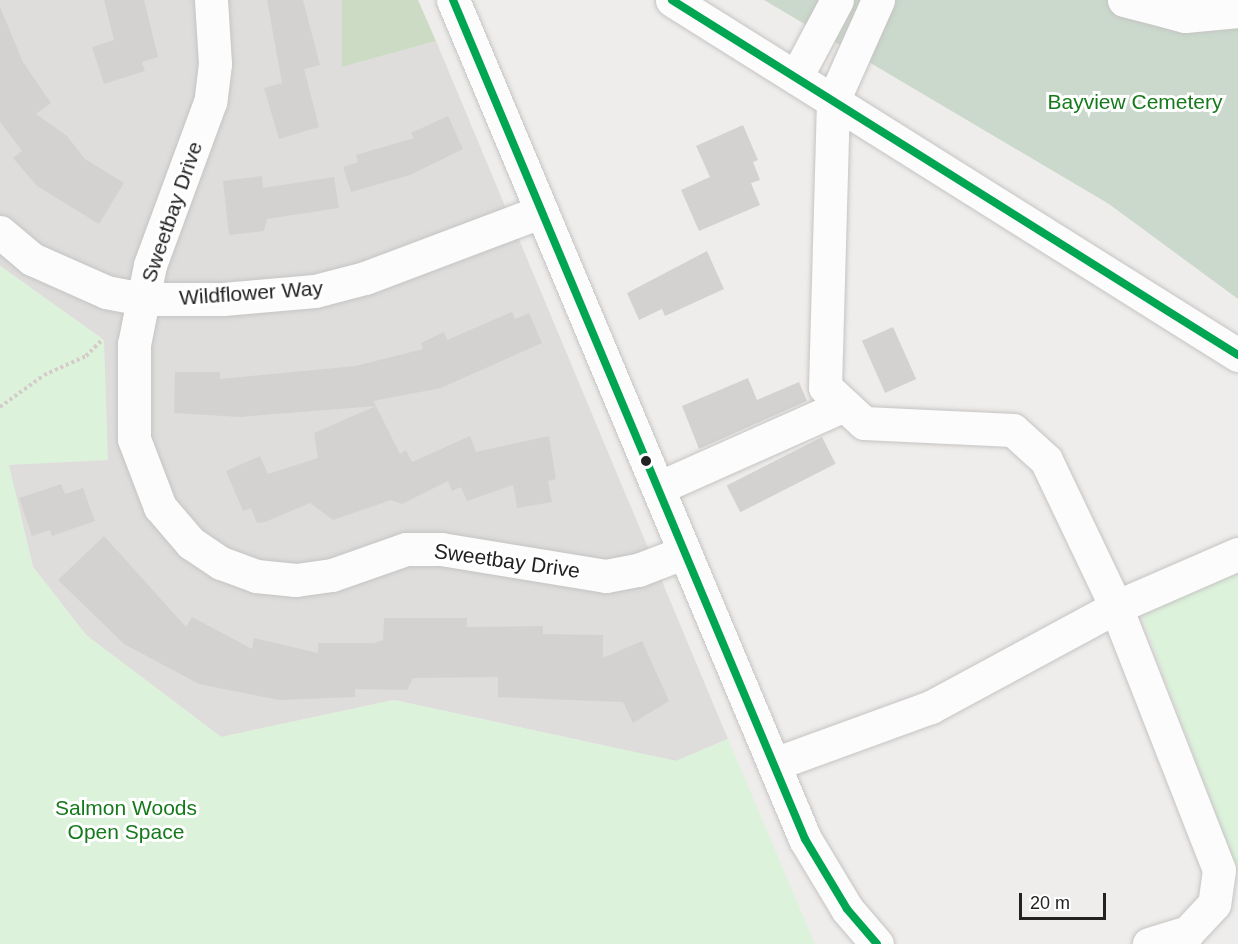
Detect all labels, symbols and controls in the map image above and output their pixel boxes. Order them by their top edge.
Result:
park label: Bayview Cemetery [1047,89,1223,115]
street label: Sweetbay Drive [136,138,208,286]
street label: Wildflower Way [178,275,324,311]
unlabelled marker [640,455,652,467]
street label: Sweetbay Drive [432,538,582,584]
park label: Salmon Woods Open Space [55,795,197,845]
scale bar [1022,881,1109,919]
text: 20 m [1030,893,1070,913]

